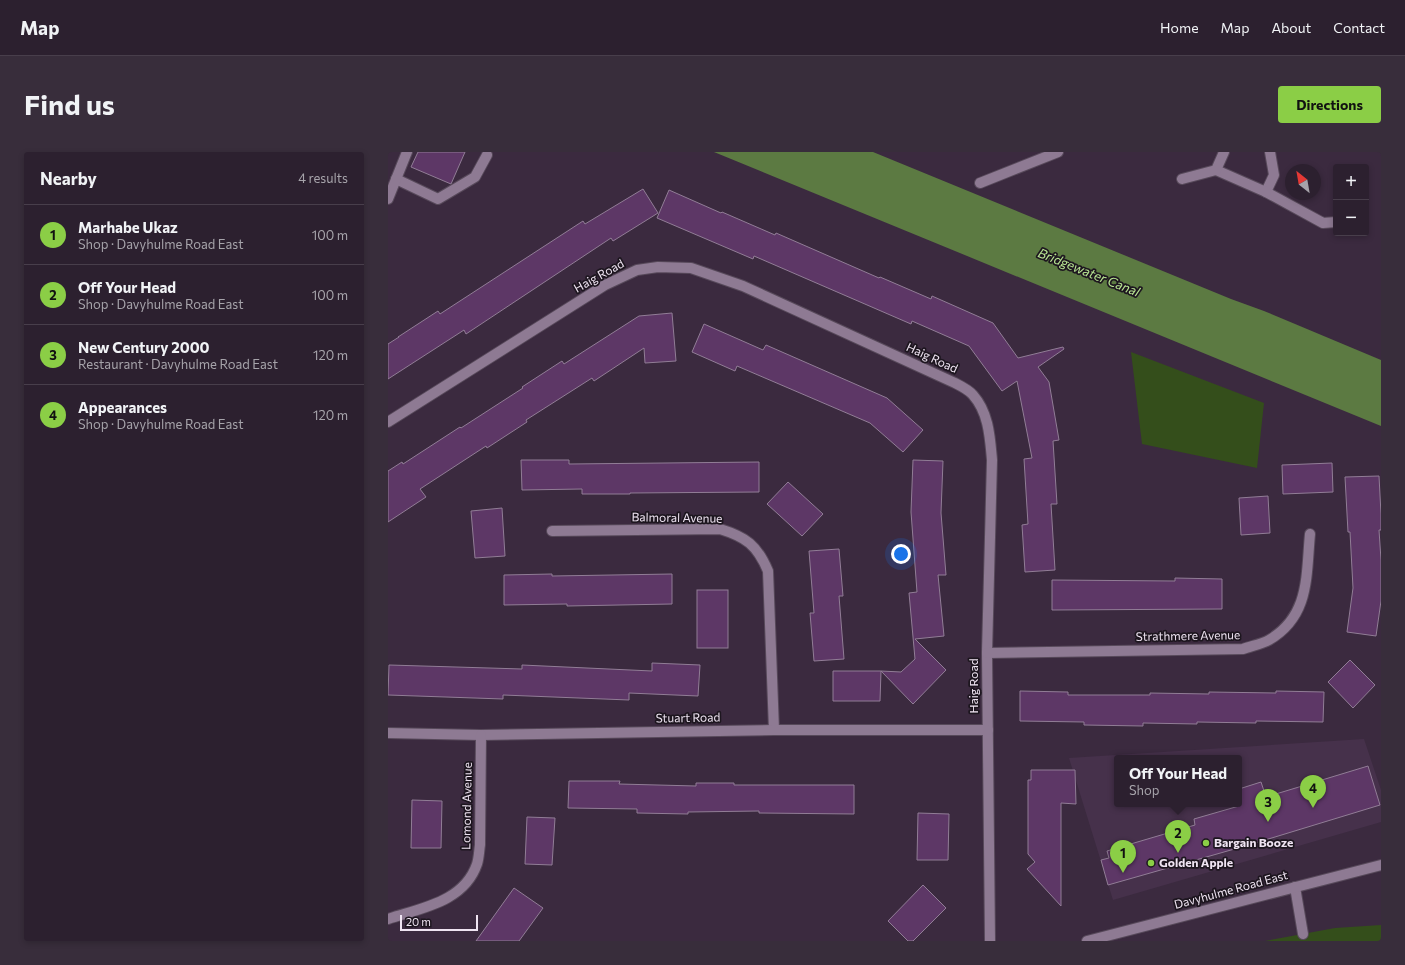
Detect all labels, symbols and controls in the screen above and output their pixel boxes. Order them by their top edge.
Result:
text: Map [20,16,59,39]
text: Home [1160,19,1199,36]
text: Map [1221,19,1249,36]
text: About [1271,19,1311,36]
text: Contact [1333,19,1385,36]
button: Directions [1278,86,1381,123]
text: Find us [24,87,115,121]
north arrow [1285,164,1321,200]
map controls [1333,164,1369,236]
button: + [1333,164,1369,200]
text: Nearby [40,168,97,189]
text: 4 results [298,170,348,186]
button: − [1333,200,1369,236]
text: Marhabe Ukaz [78,218,178,236]
text: 1 [50,227,56,243]
text: 100 m [312,227,348,243]
text: Shop · Davyhulme Road East [78,236,243,252]
water label: Bridgewater Canal [1036,244,1143,300]
street label: Haig Road [571,256,626,295]
text: Off Your Head [78,278,176,296]
text: 2 [49,287,57,303]
text: 100 m [312,287,348,303]
text: Shop · Davyhulme Road East [78,296,243,312]
text: New Century 2000 [78,338,210,356]
street label: Haig Road [904,339,960,375]
text: 3 [49,347,57,363]
text: 120 m [313,347,348,363]
text: Restaurant · Davyhulme Road East [78,356,278,372]
text: Appearances [78,398,167,416]
text: 4 [49,407,57,423]
text: 120 m [313,407,348,423]
text: Shop · Davyhulme Road East [78,416,243,432]
street label: Balmoral Avenue [631,509,723,525]
your location [891,544,911,564]
street label: Strathmere Avenue [1136,627,1240,643]
street label: Haig Road [966,658,980,714]
street label: Stuart Road [655,709,721,725]
popup [1114,755,1242,807]
street label: Lomond Avenue [458,762,474,850]
text: Off Your Head [1129,764,1227,782]
pin: 4 [1300,775,1326,808]
text: Shop [1129,782,1159,798]
pin: 3 [1255,789,1281,822]
pin: 2 [1165,820,1191,853]
place label: Bargain Booze [1214,835,1293,849]
marker: Bargain Booze [1201,838,1211,848]
pin: 1 [1110,840,1136,873]
place label: Golden Apple [1159,855,1233,869]
marker: Golden Apple [1146,858,1156,868]
street label: Davyhulme Road East [1172,867,1289,911]
scale bar [400,913,478,932]
text: 20 m [406,915,431,928]

